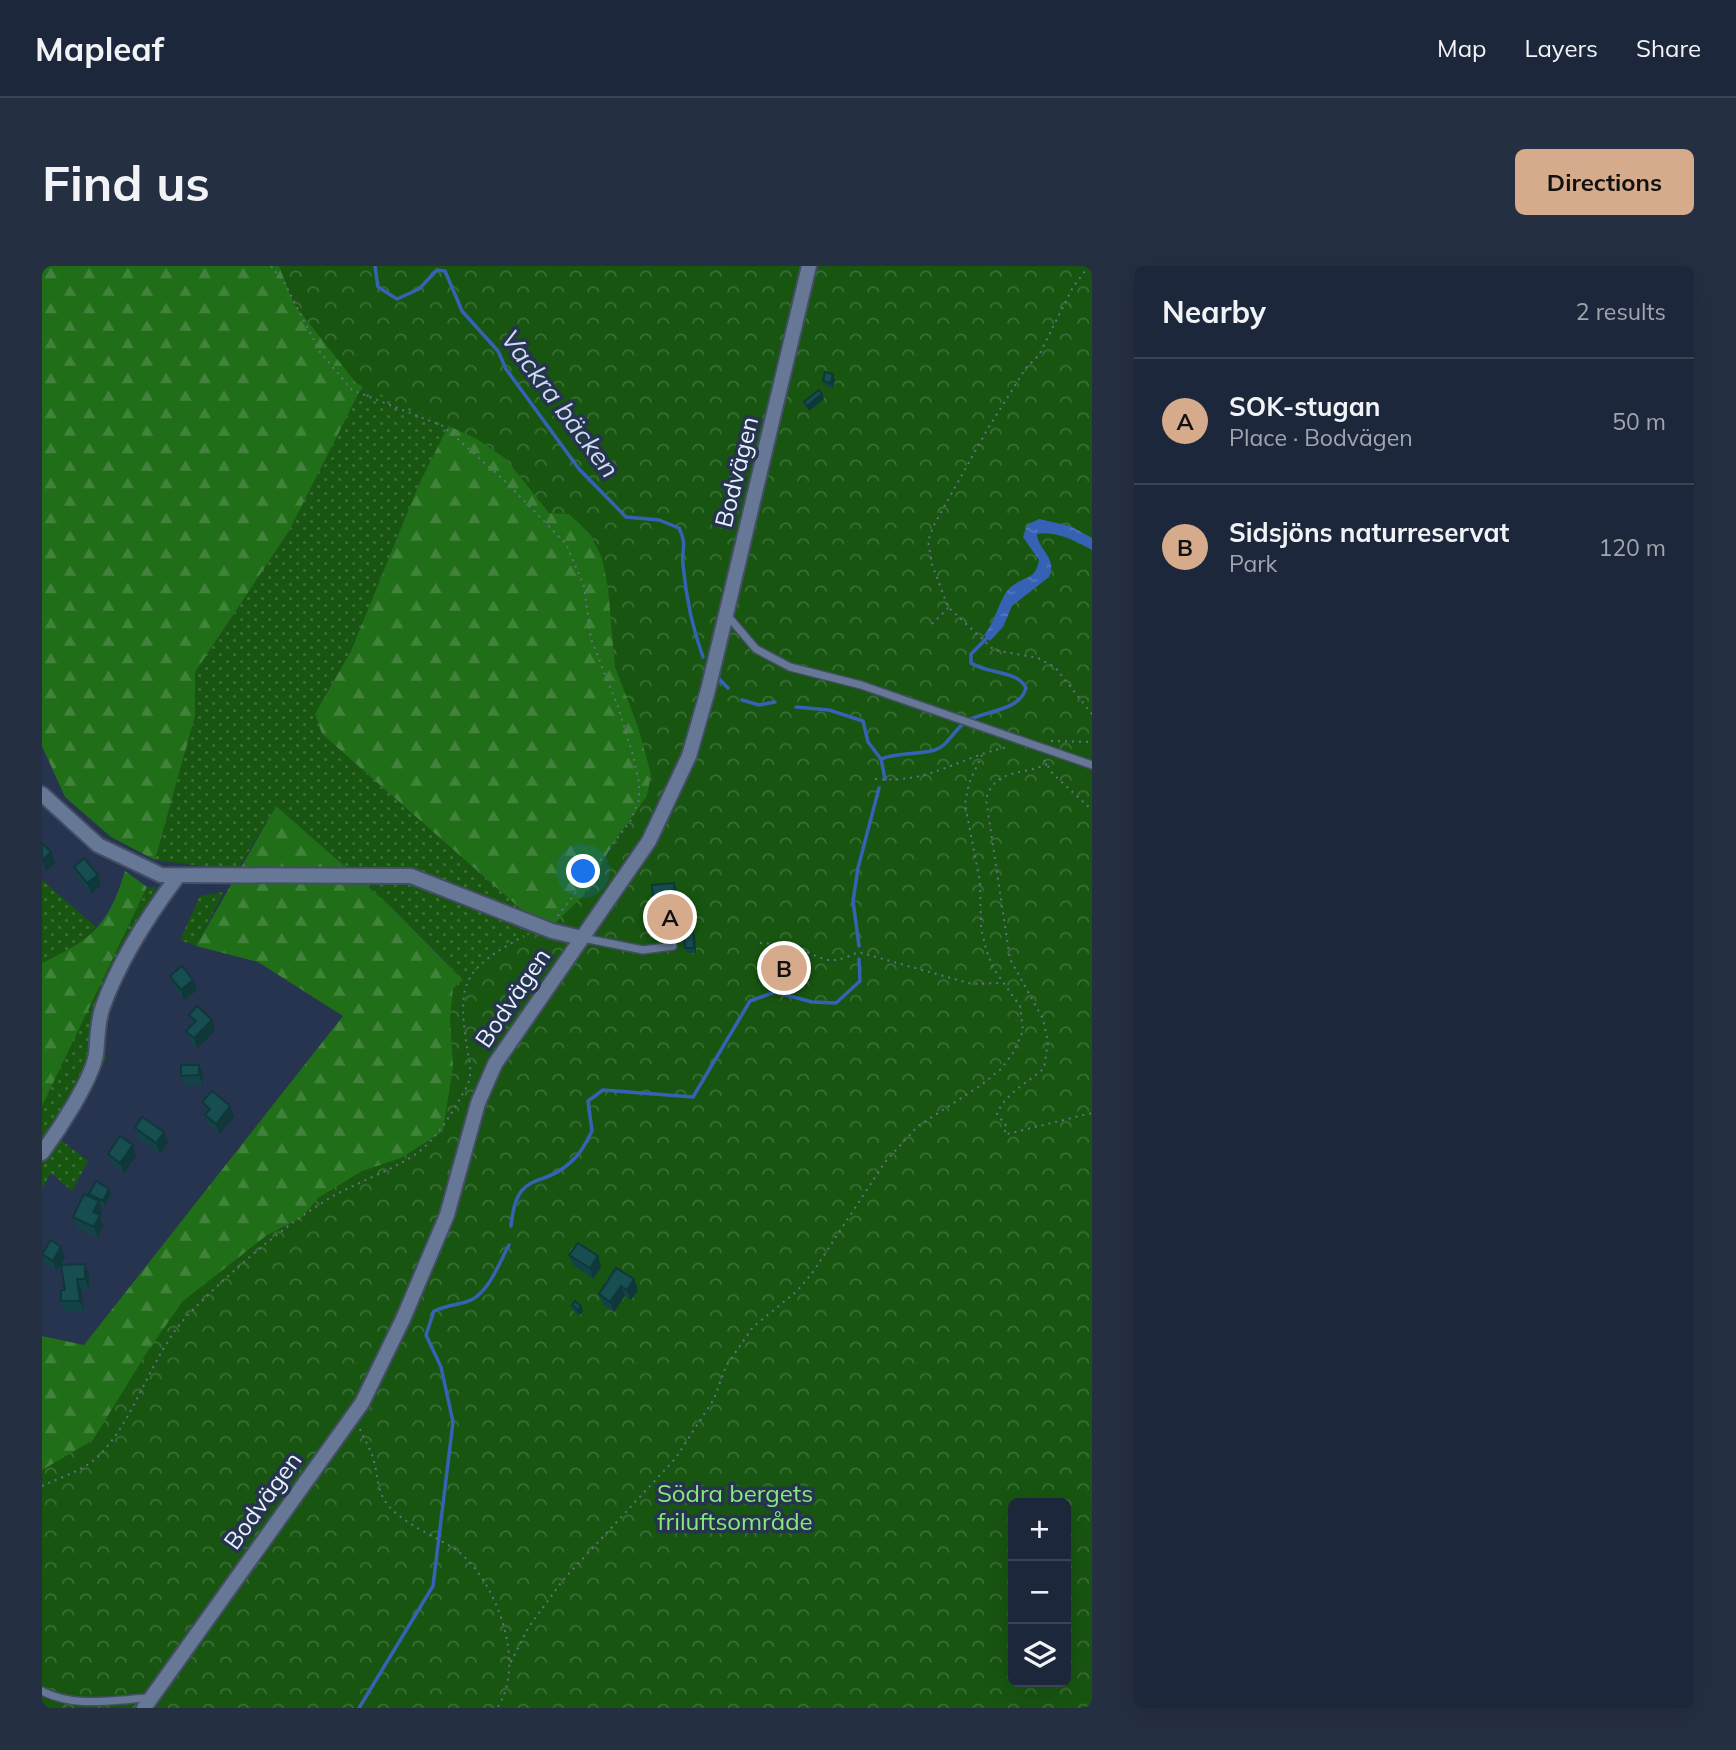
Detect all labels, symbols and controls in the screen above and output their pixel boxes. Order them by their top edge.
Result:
text: Mapleaf [35,28,164,69]
text: Map [1437,33,1486,63]
text: Layers [1524,33,1598,63]
text: Share [1636,33,1701,63]
button: Directions [1515,149,1694,215]
text: Find us [42,152,210,213]
text: Nearby [1162,293,1266,331]
text: 2 results [1576,297,1666,326]
water label: Vackra bäcken [494,323,627,484]
text: SOK-stugan [1229,390,1380,423]
text: A [1176,407,1194,436]
text: 50 m [1612,407,1666,436]
street label: Bodvägen [708,413,764,530]
text: Place · Bodvägen [1229,423,1413,452]
text: Sidsjöns naturreservat [1229,516,1509,549]
text: B [1177,533,1193,562]
text: 120 m [1598,533,1666,562]
text: Park [1229,549,1277,578]
your location [566,854,600,888]
pin: A [647,891,693,943]
street label: Bodvägen [468,942,556,1053]
pin: B [761,942,807,994]
street label: Bodvägen [217,1446,308,1555]
park label: Södra bergets friluftsområde [657,1478,813,1536]
map controls [1008,1498,1071,1687]
button: + [1008,1498,1071,1561]
button: − [1008,1561,1071,1624]
button: layers [1008,1624,1071,1687]

